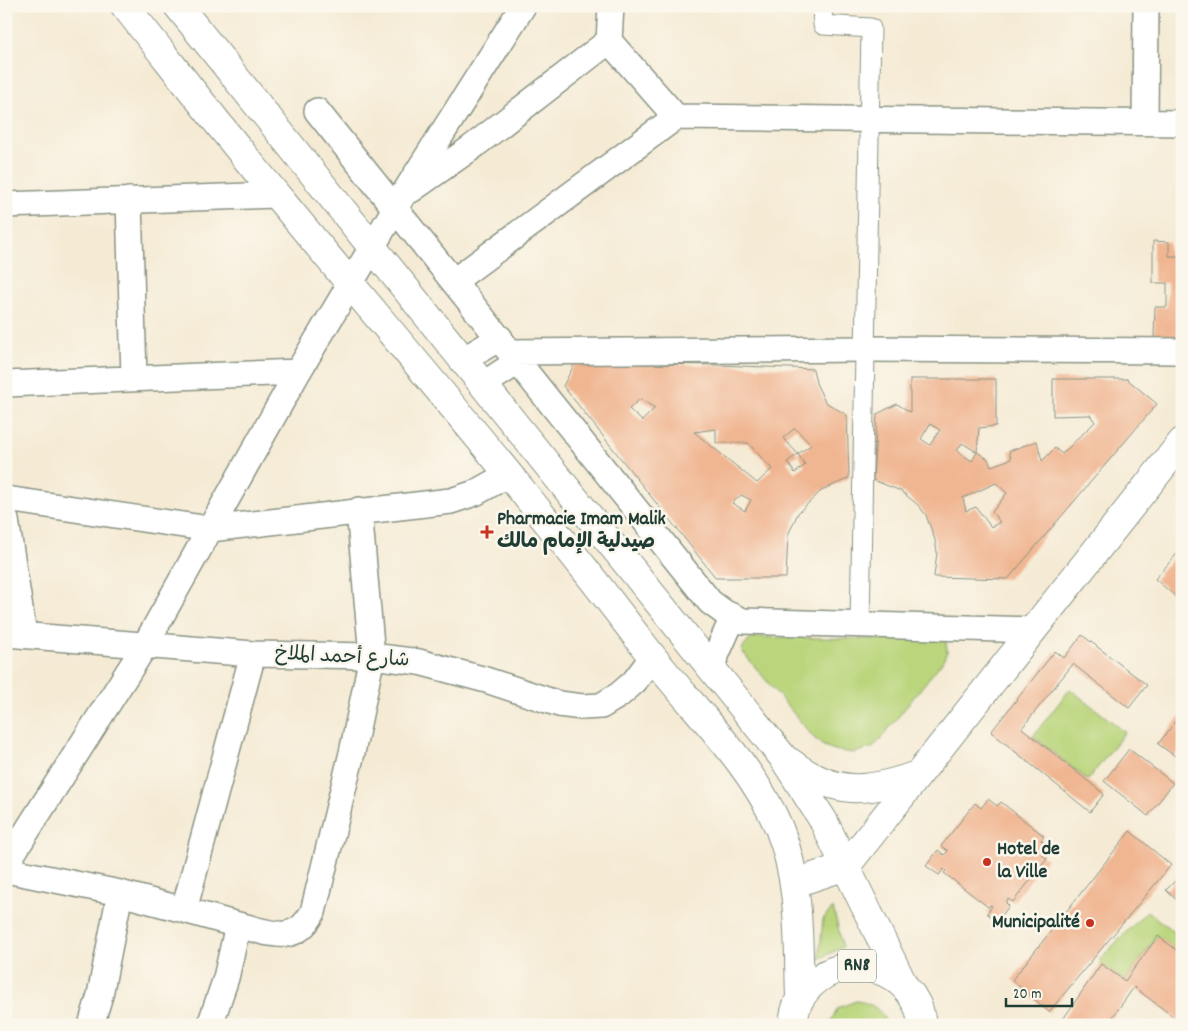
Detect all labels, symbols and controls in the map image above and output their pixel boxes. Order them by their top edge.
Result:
place label: Pharmacie Imam Malik صيدلية الإمام مالك [497,506,666,557]
marker: Pharmacie Imam Malik صيدلية الإمام مالك [481,526,493,538]
street label: شارع أحمد الملاخ [274,640,410,676]
place label: Hotel de la Ville [997,836,1060,887]
marker: Hotel de la Ville [981,856,993,868]
place label: Municipalité [992,909,1080,937]
marker: Municipalité [1084,917,1096,929]
road number: RN8 [838,949,876,982]
scale bar [1006,976,1072,1008]
text: 20 m [1013,984,1041,1006]

